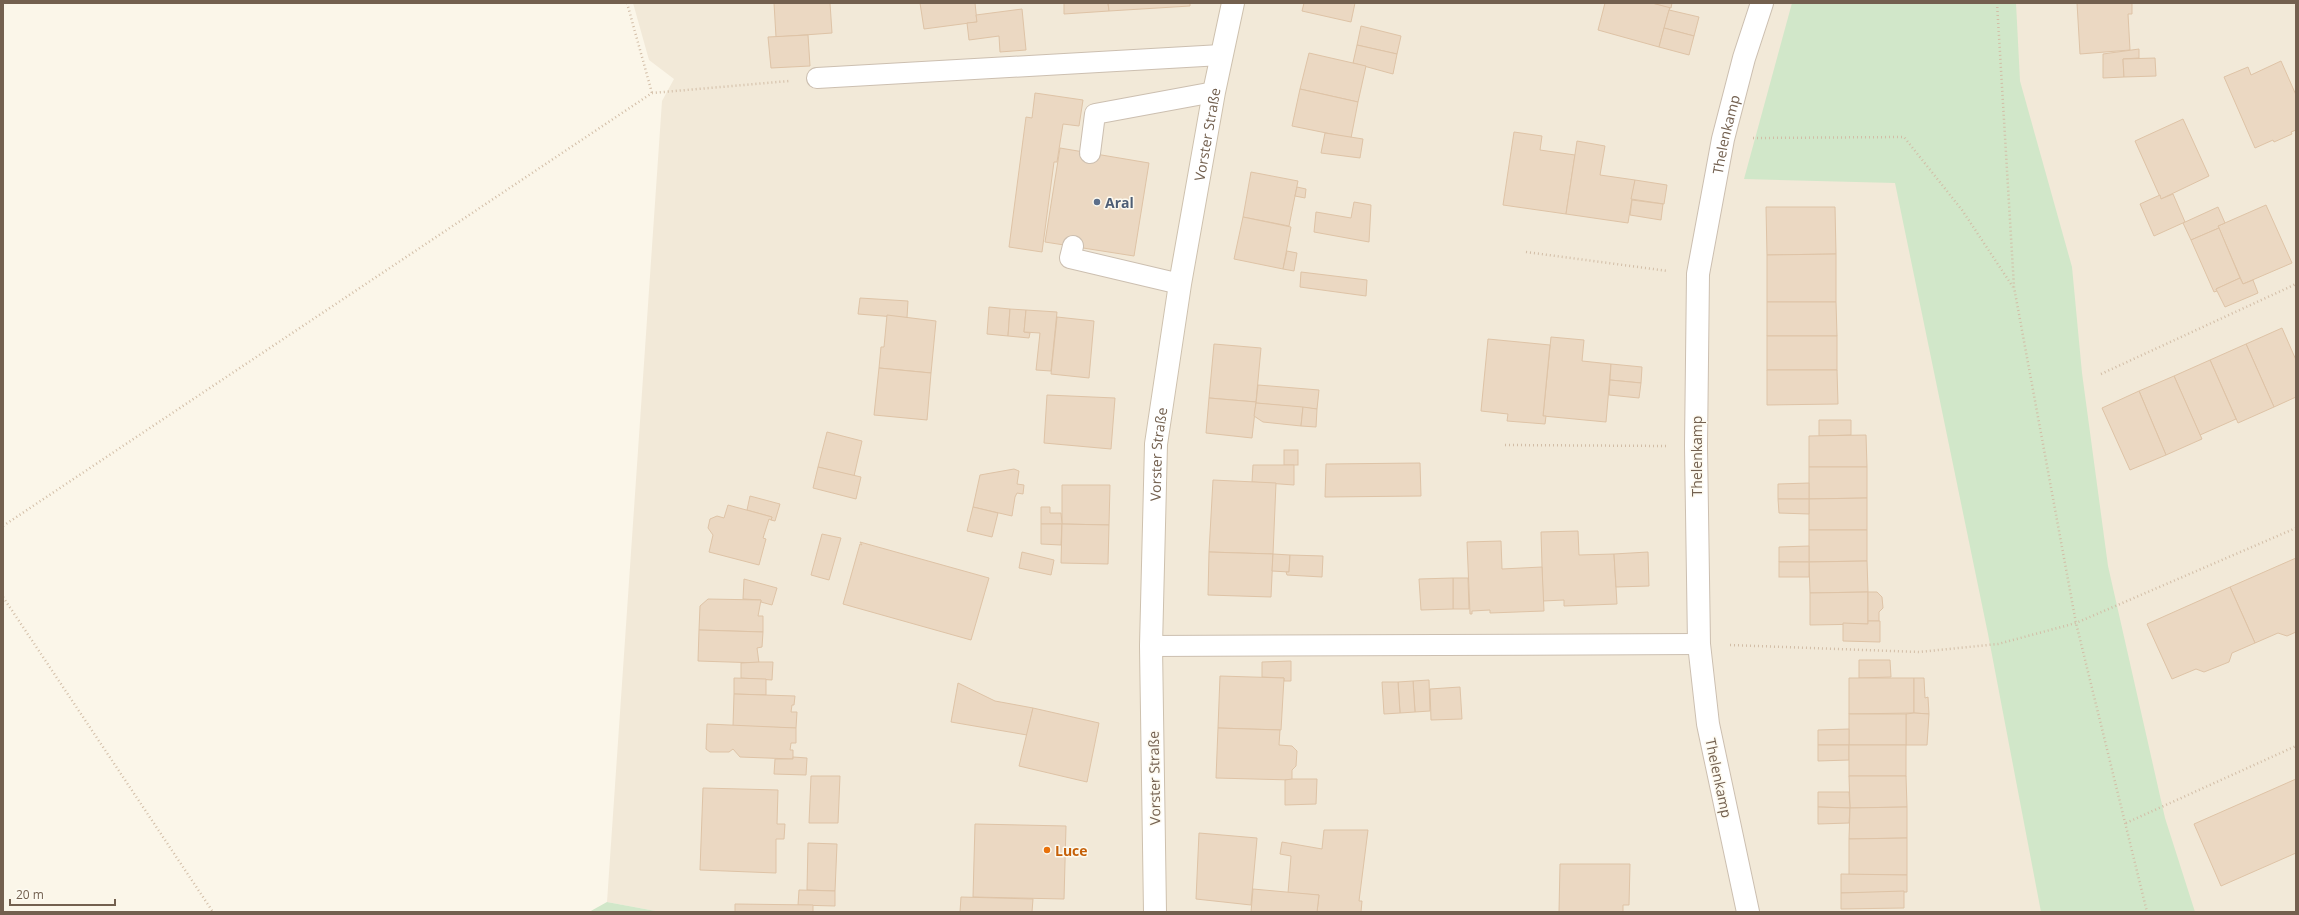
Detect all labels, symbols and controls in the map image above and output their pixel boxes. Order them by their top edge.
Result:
street label: Vorster Straße [1189,86,1224,182]
street label: Thelenkamp [1707,93,1744,176]
place label: Aral [1105,193,1134,212]
marker: Aral [1092,197,1102,207]
street label: Vorster Straße [1145,406,1171,501]
street label: Thelenkamp [1687,416,1706,496]
street label: Vorster Straße [1144,731,1164,825]
street label: Thelenkamp [1701,737,1737,819]
place label: Luce [1055,841,1088,860]
marker: Luce [1042,845,1052,855]
scale bar [10,881,115,907]
text: 20 m [16,886,44,903]

